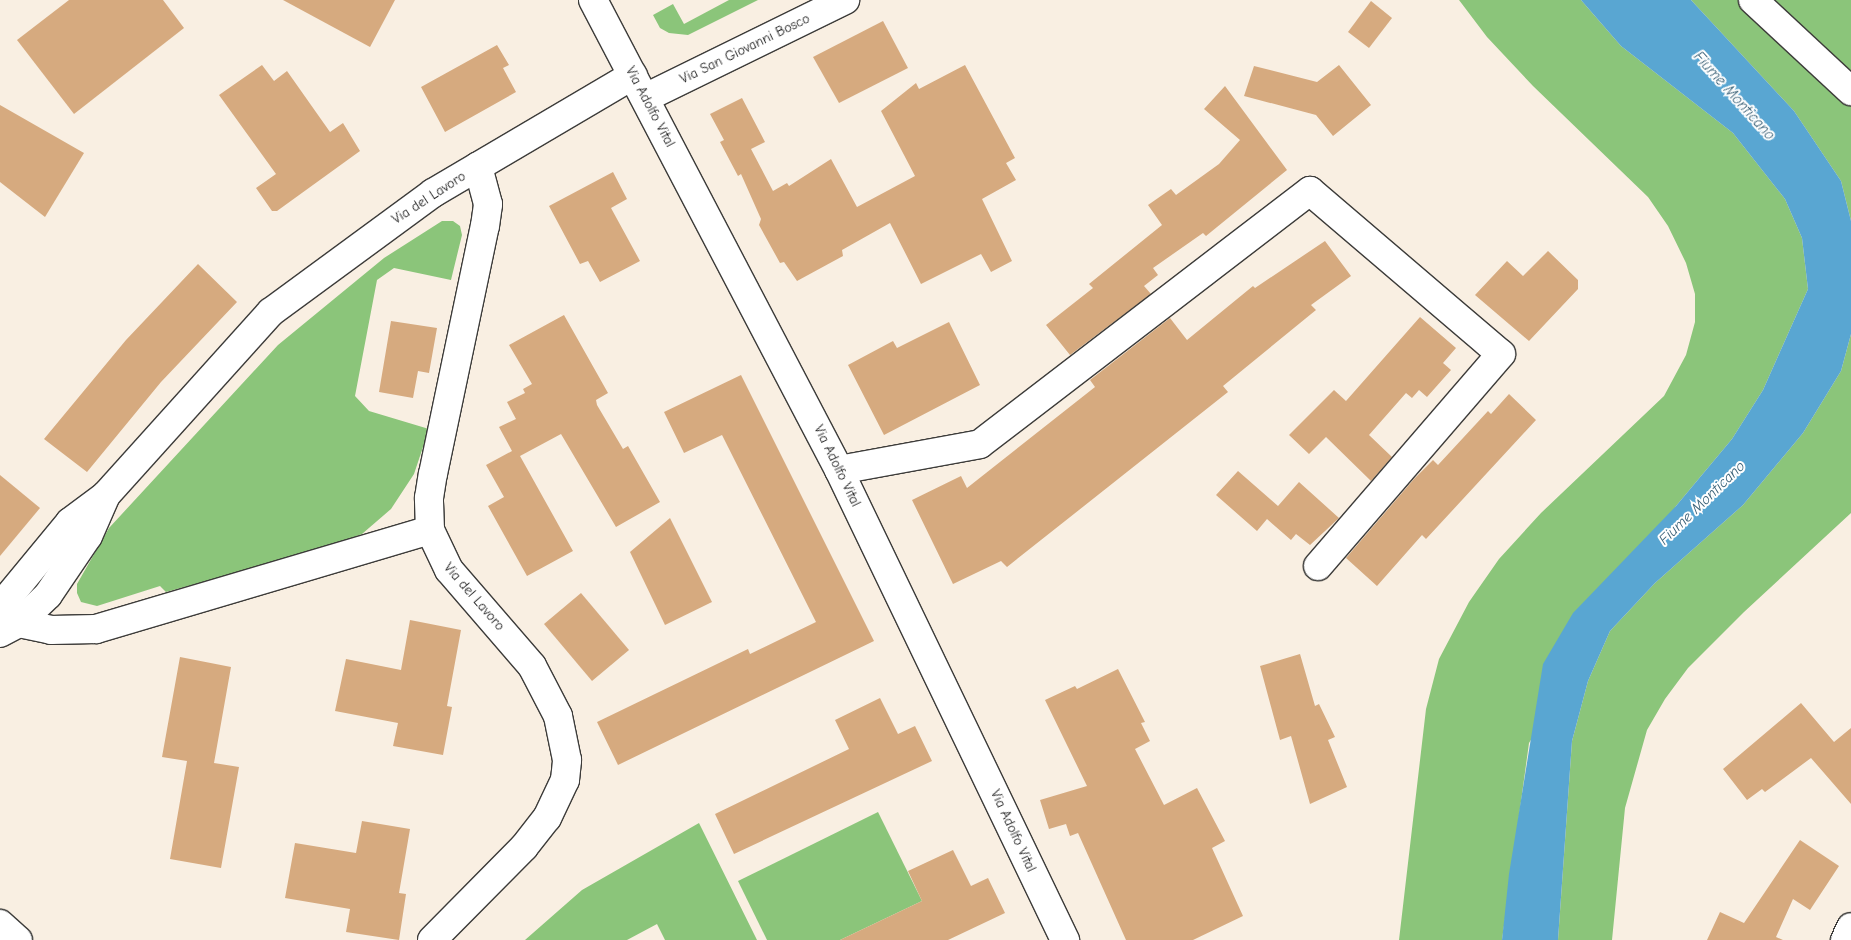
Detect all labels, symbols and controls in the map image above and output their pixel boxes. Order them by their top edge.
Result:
street label: Via San Giovanni Bosco [677,10,813,88]
water label: Fiume Monticano [1690,48,1778,144]
street label: Via Adolfo Vital [622,64,678,150]
street label: Via del Lavoro [389,168,469,228]
street label: Via Adolfo Vital [810,422,864,510]
water label: Fiume Monticano [1655,457,1749,549]
street label: Via del Lavoro [440,560,508,634]
street label: Via Adolfo Vital [987,787,1039,875]

